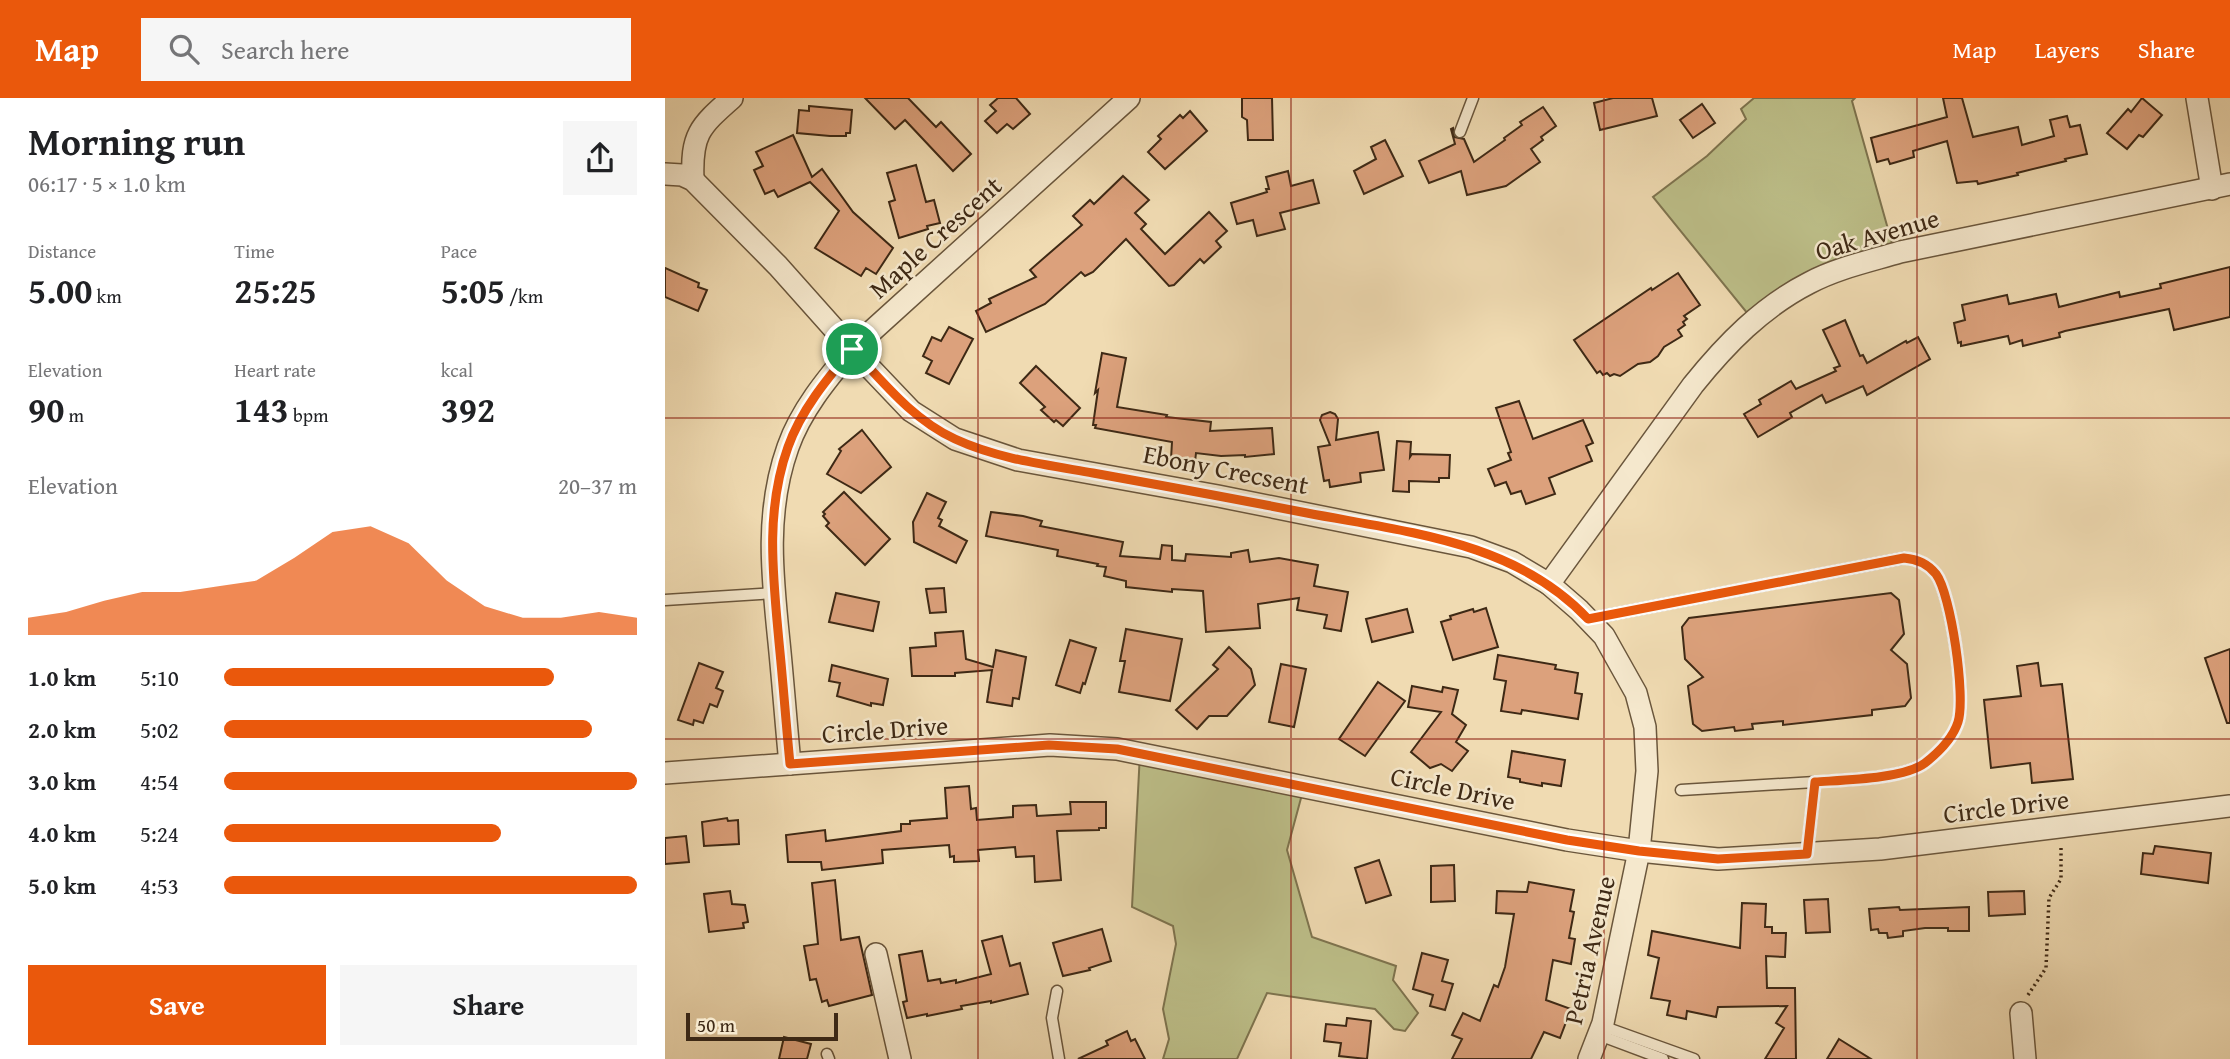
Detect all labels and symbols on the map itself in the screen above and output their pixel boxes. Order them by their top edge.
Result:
street label: Maple Crescent [860,167,1010,307]
street label: Oak Avenue [1811,198,1943,270]
pin [822,319,882,379]
street label: Ebony Crecsent [1140,434,1312,504]
street label: Circle Drive [821,705,949,753]
street label: Circle Drive [1387,756,1519,820]
street label: Circle Drive [1941,779,2071,833]
street label: Petria Avenue [1553,872,1625,1028]
scale bar [686,1010,838,1042]

